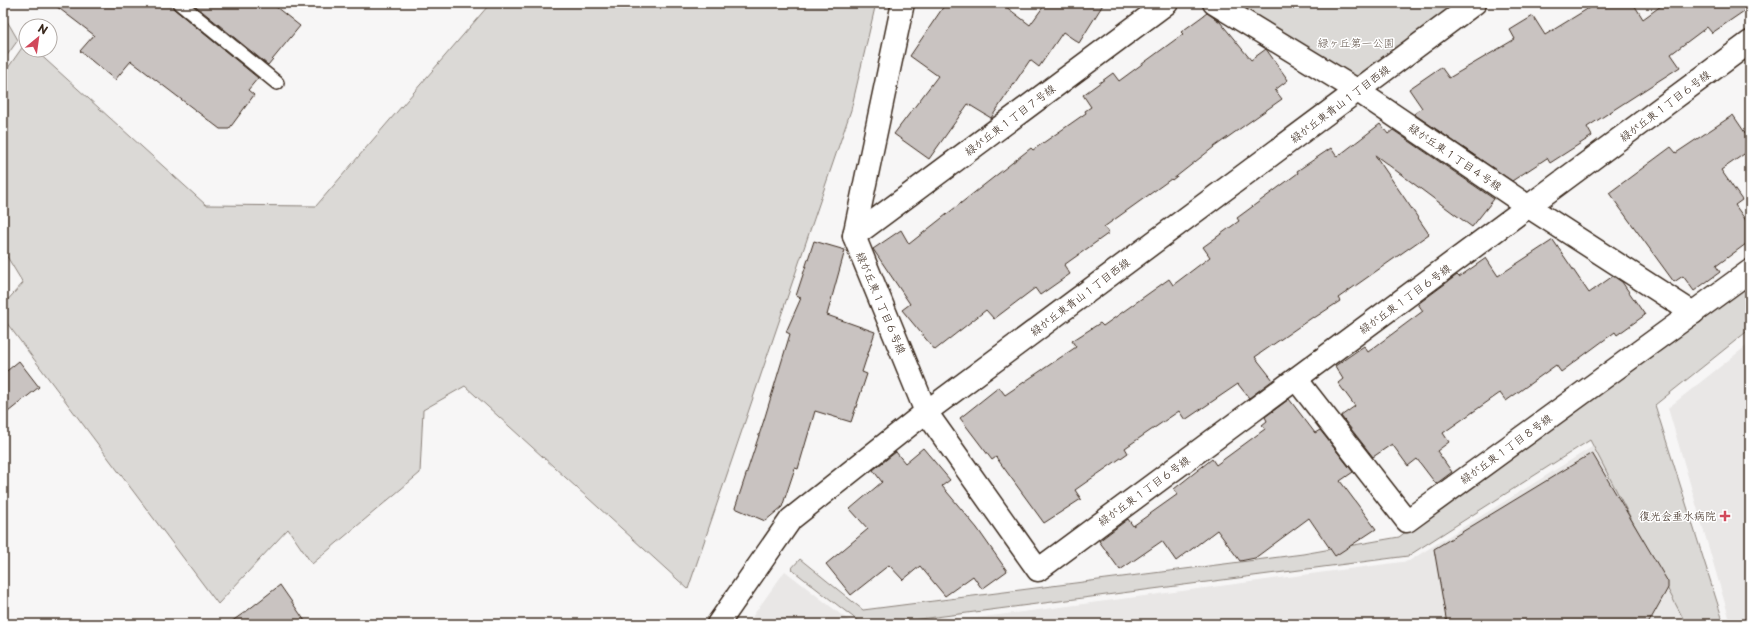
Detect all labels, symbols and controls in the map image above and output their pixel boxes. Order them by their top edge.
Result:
north arrow [18,18,58,58]
text: N [35,19,51,39]
park label: 緑ヶ丘第一公園 [1318,34,1395,51]
street label: 緑が丘東青山１丁目西線 [1286,60,1393,147]
street label: 緑が丘東１丁目６号線 [1616,66,1714,145]
street label: 緑が丘東１丁目７号線 [961,80,1059,159]
street label: 緑が丘東１丁目４号線 [1405,119,1506,194]
street label: 緑が丘東１丁目６号線 [852,249,911,357]
street label: 緑が丘東青山１丁目西線 [1026,253,1133,340]
street label: 緑が丘東１丁目６号線 [1355,259,1454,338]
street label: 緑が丘東１丁目８号線 [1456,409,1555,488]
street label: 緑が丘東１丁目６号線 [1094,451,1193,530]
place label: 復光会垂水病院 [1639,507,1716,524]
marker: 復光会垂水病院 [1719,510,1731,522]

